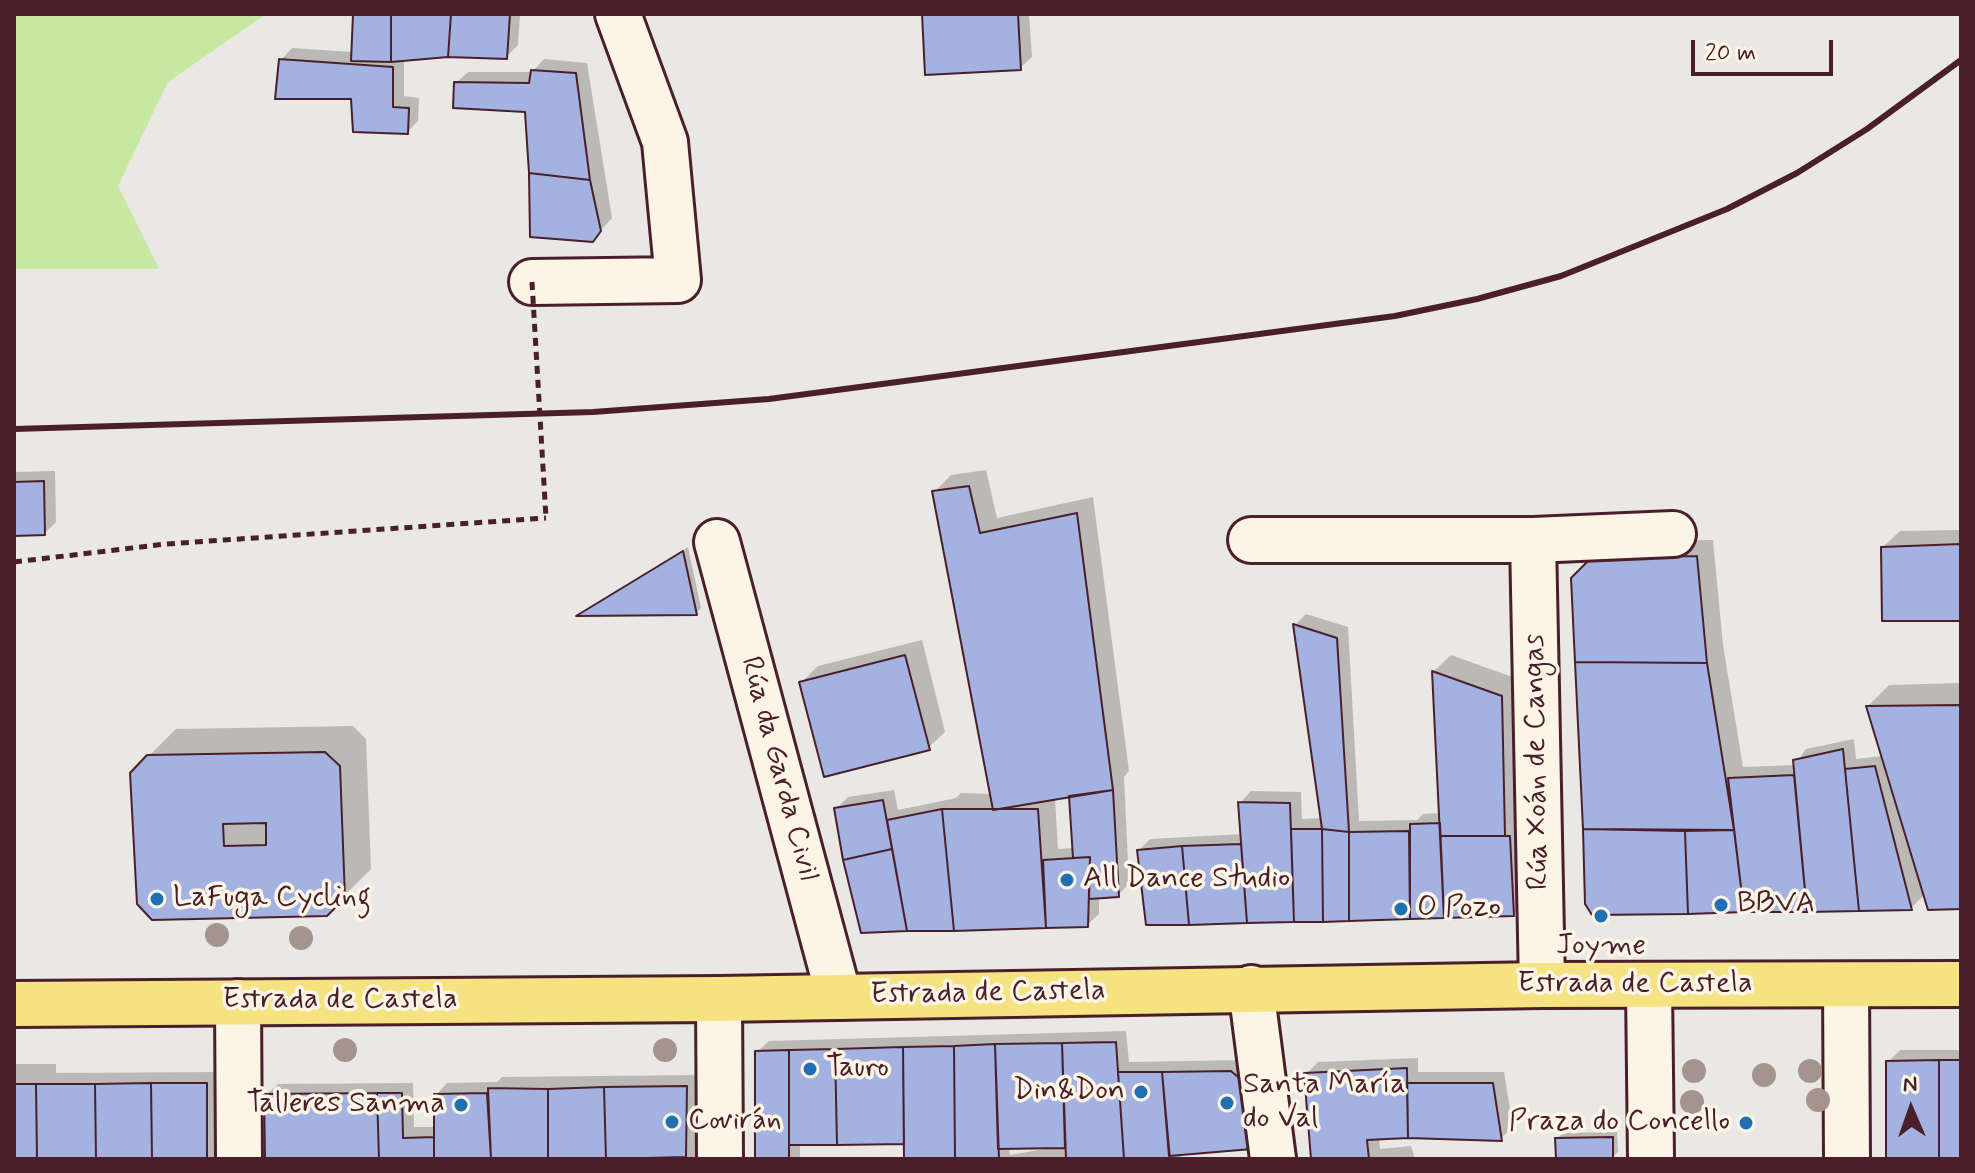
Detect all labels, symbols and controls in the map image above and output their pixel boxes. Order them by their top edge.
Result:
scale bar [1695,24,1837,74]
text: 20 m [1705,38,1756,69]
street label: Rúa Xoán de Cangas [1518,633,1558,891]
street label: Rúa da Garda Civil [731,653,825,885]
place label: All Dance Studio [1083,862,1290,898]
marker: All Dance Studio [1058,871,1076,889]
place label: LaFuga Cycling [173,881,371,917]
place label: BBVA [1737,887,1815,923]
marker: LaFuga Cycling [148,890,166,908]
place label: O Pozo [1417,891,1501,927]
marker: BBVA [1712,896,1730,914]
marker: O Pozo [1392,900,1410,918]
marker: Joyme [1592,907,1610,925]
place label: Joyme [1556,929,1646,965]
street label: Estrada de Castela [1517,967,1753,1003]
street label: Estrada de Castela [870,974,1106,1014]
street label: Estrada de Castela [222,983,458,1019]
place label: Tauro [826,1051,889,1087]
marker: Tauro [801,1060,819,1078]
place label: Santa María do Val [1243,1068,1406,1138]
north arrow [1871,1069,1951,1149]
text: N [1902,1071,1918,1099]
place label: Din&Don [1013,1074,1125,1110]
marker: Din&Don [1132,1083,1150,1101]
place label: Talleres Sanma [246,1087,445,1123]
marker: Santa María do Val [1218,1094,1236,1112]
marker: Talleres Sanma [452,1096,470,1114]
place label: Covirán [688,1104,782,1140]
place label: Praza do Concello [1509,1105,1730,1141]
marker: Covirán [663,1113,681,1131]
marker: Praza do Concello [1737,1114,1755,1132]

